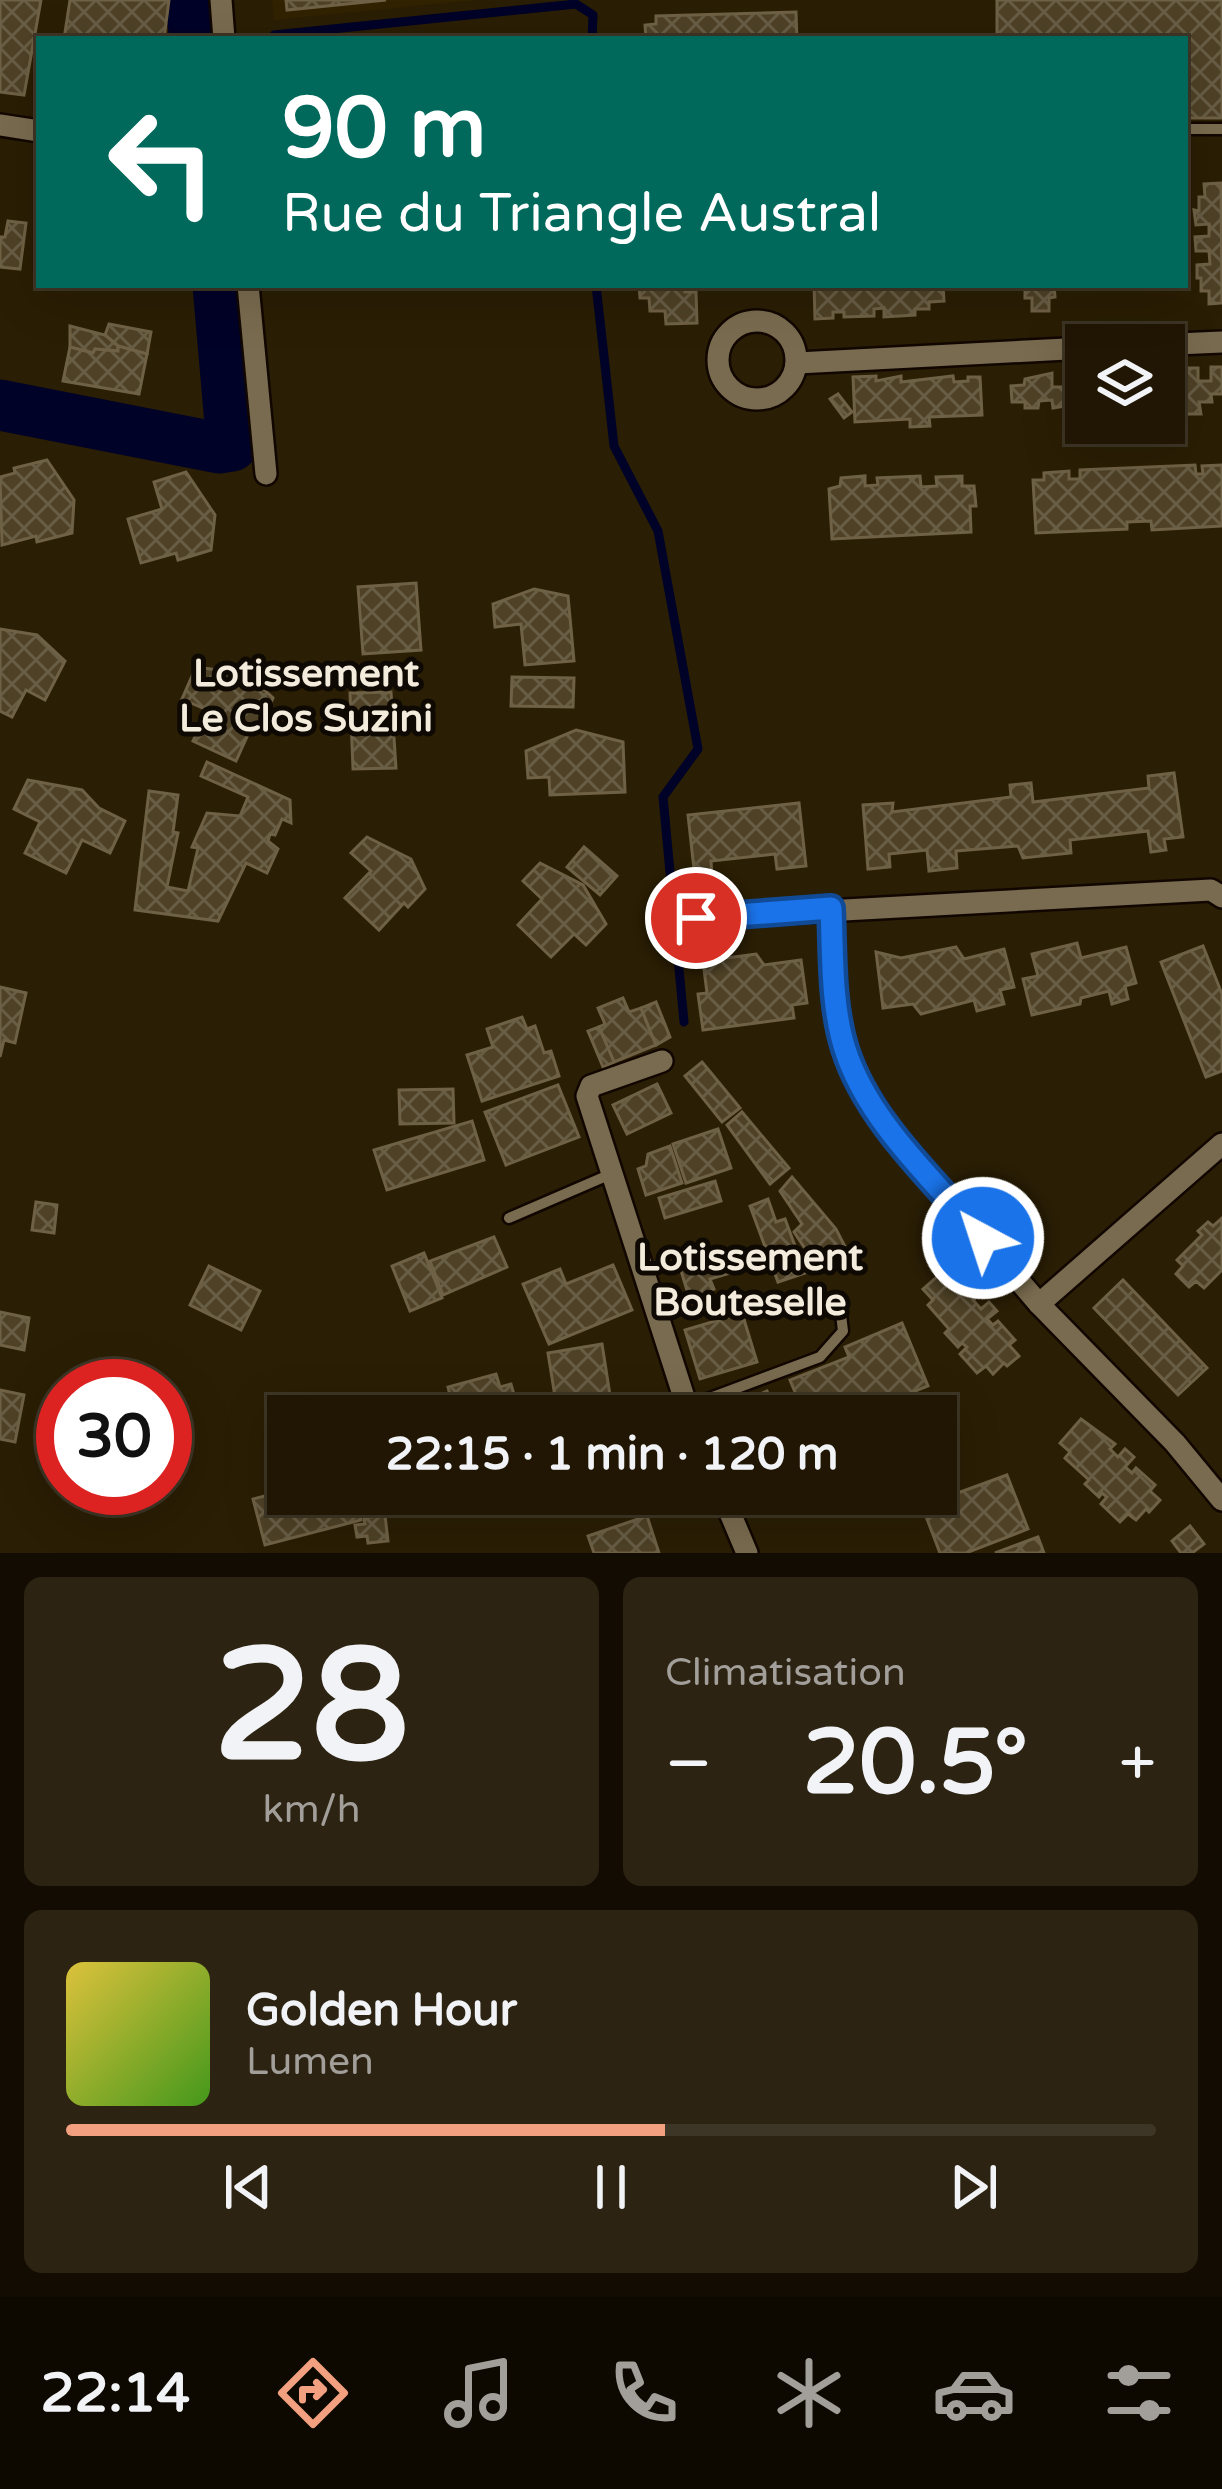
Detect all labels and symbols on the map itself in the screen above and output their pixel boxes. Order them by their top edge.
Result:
district label: Lotissement Le Clos Suzini [179,650,433,742]
pin [645,867,747,969]
position arrow [920,1175,1046,1301]
district label: Lotissement Bouteselle [637,1234,863,1326]
speed limit sign: 30 [36,1359,192,1515]

